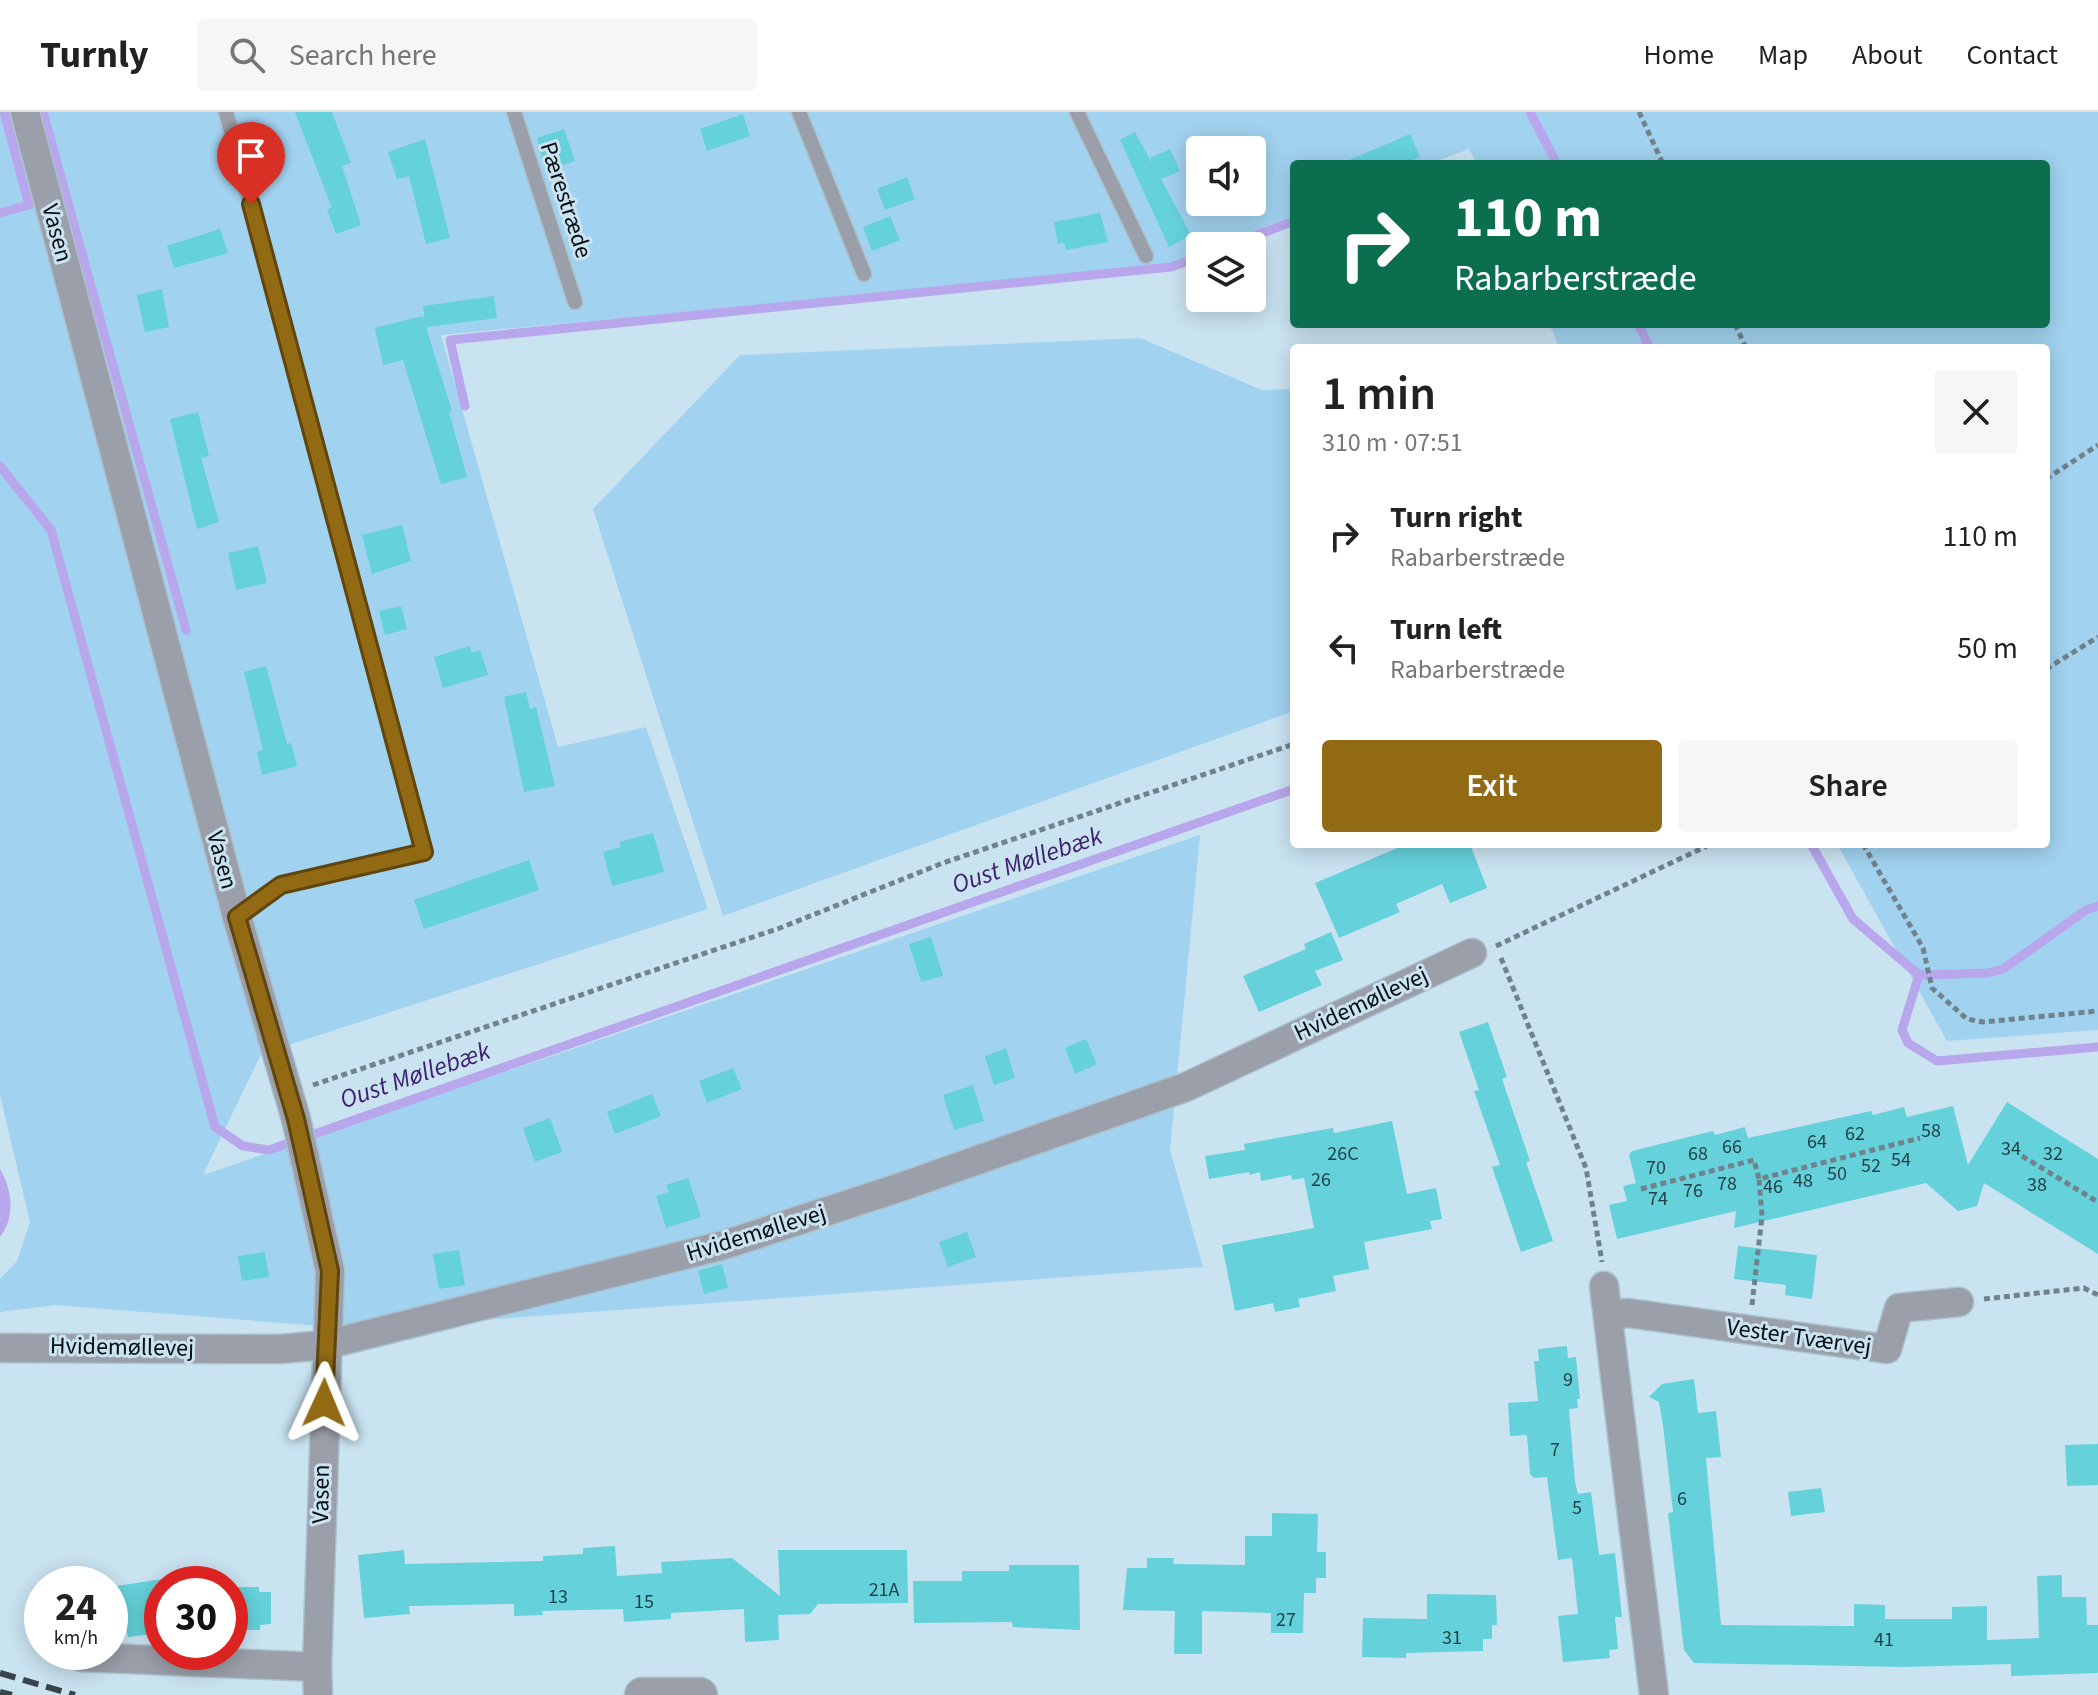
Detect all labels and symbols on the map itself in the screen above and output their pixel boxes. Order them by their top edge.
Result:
pin [217,122,285,204]
street label: Pærestræde [531,137,601,263]
street label: Vasen [32,200,82,266]
water label: Oust Møllebæk [947,817,1108,903]
street label: Vasen [197,827,247,893]
street label: Hvidemøllevej [1288,958,1434,1050]
water label: Oust Møllebæk [335,1032,496,1118]
house number: 58 [1921,1117,1941,1145]
house number: 62 [1845,1120,1865,1148]
house number: 64 [1807,1128,1827,1156]
house number: 66 [1722,1133,1742,1161]
house number: 34 [2001,1135,2021,1163]
house number: 26C [1327,1140,1359,1168]
house number: 68 [1688,1140,1708,1168]
house number: 32 [2043,1140,2063,1168]
house number: 54 [1891,1146,1911,1174]
house number: 52 [1861,1152,1881,1180]
house number: 70 [1646,1154,1666,1182]
house number: 50 [1827,1160,1847,1188]
house number: 26 [1311,1166,1331,1194]
house number: 48 [1793,1167,1813,1195]
house number: 78 [1717,1170,1737,1198]
house number: 38 [2027,1171,2047,1199]
house number: 46 [1763,1173,1783,1201]
house number: 76 [1683,1177,1703,1205]
house number: 74 [1648,1185,1668,1213]
street label: Hvidemøllevej [682,1195,830,1271]
street label: Vester Tværvej [1724,1310,1874,1364]
street label: Hvidemøllevej [50,1328,194,1366]
position arrow [282,1361,366,1445]
house number: 9 [1563,1366,1573,1394]
house number: 7 [1550,1436,1560,1464]
street label: Vasen [303,1464,339,1524]
house number: 6 [1677,1485,1687,1513]
house number: 5 [1572,1494,1582,1522]
speed limit sign: 30 [144,1566,248,1670]
house number: 21A [869,1576,900,1604]
house number: 13 [548,1583,568,1611]
house number: 15 [634,1588,654,1616]
house number: 27 [1276,1606,1296,1634]
house number: 31 [1442,1624,1462,1652]
house number: 41 [1874,1626,1894,1654]

